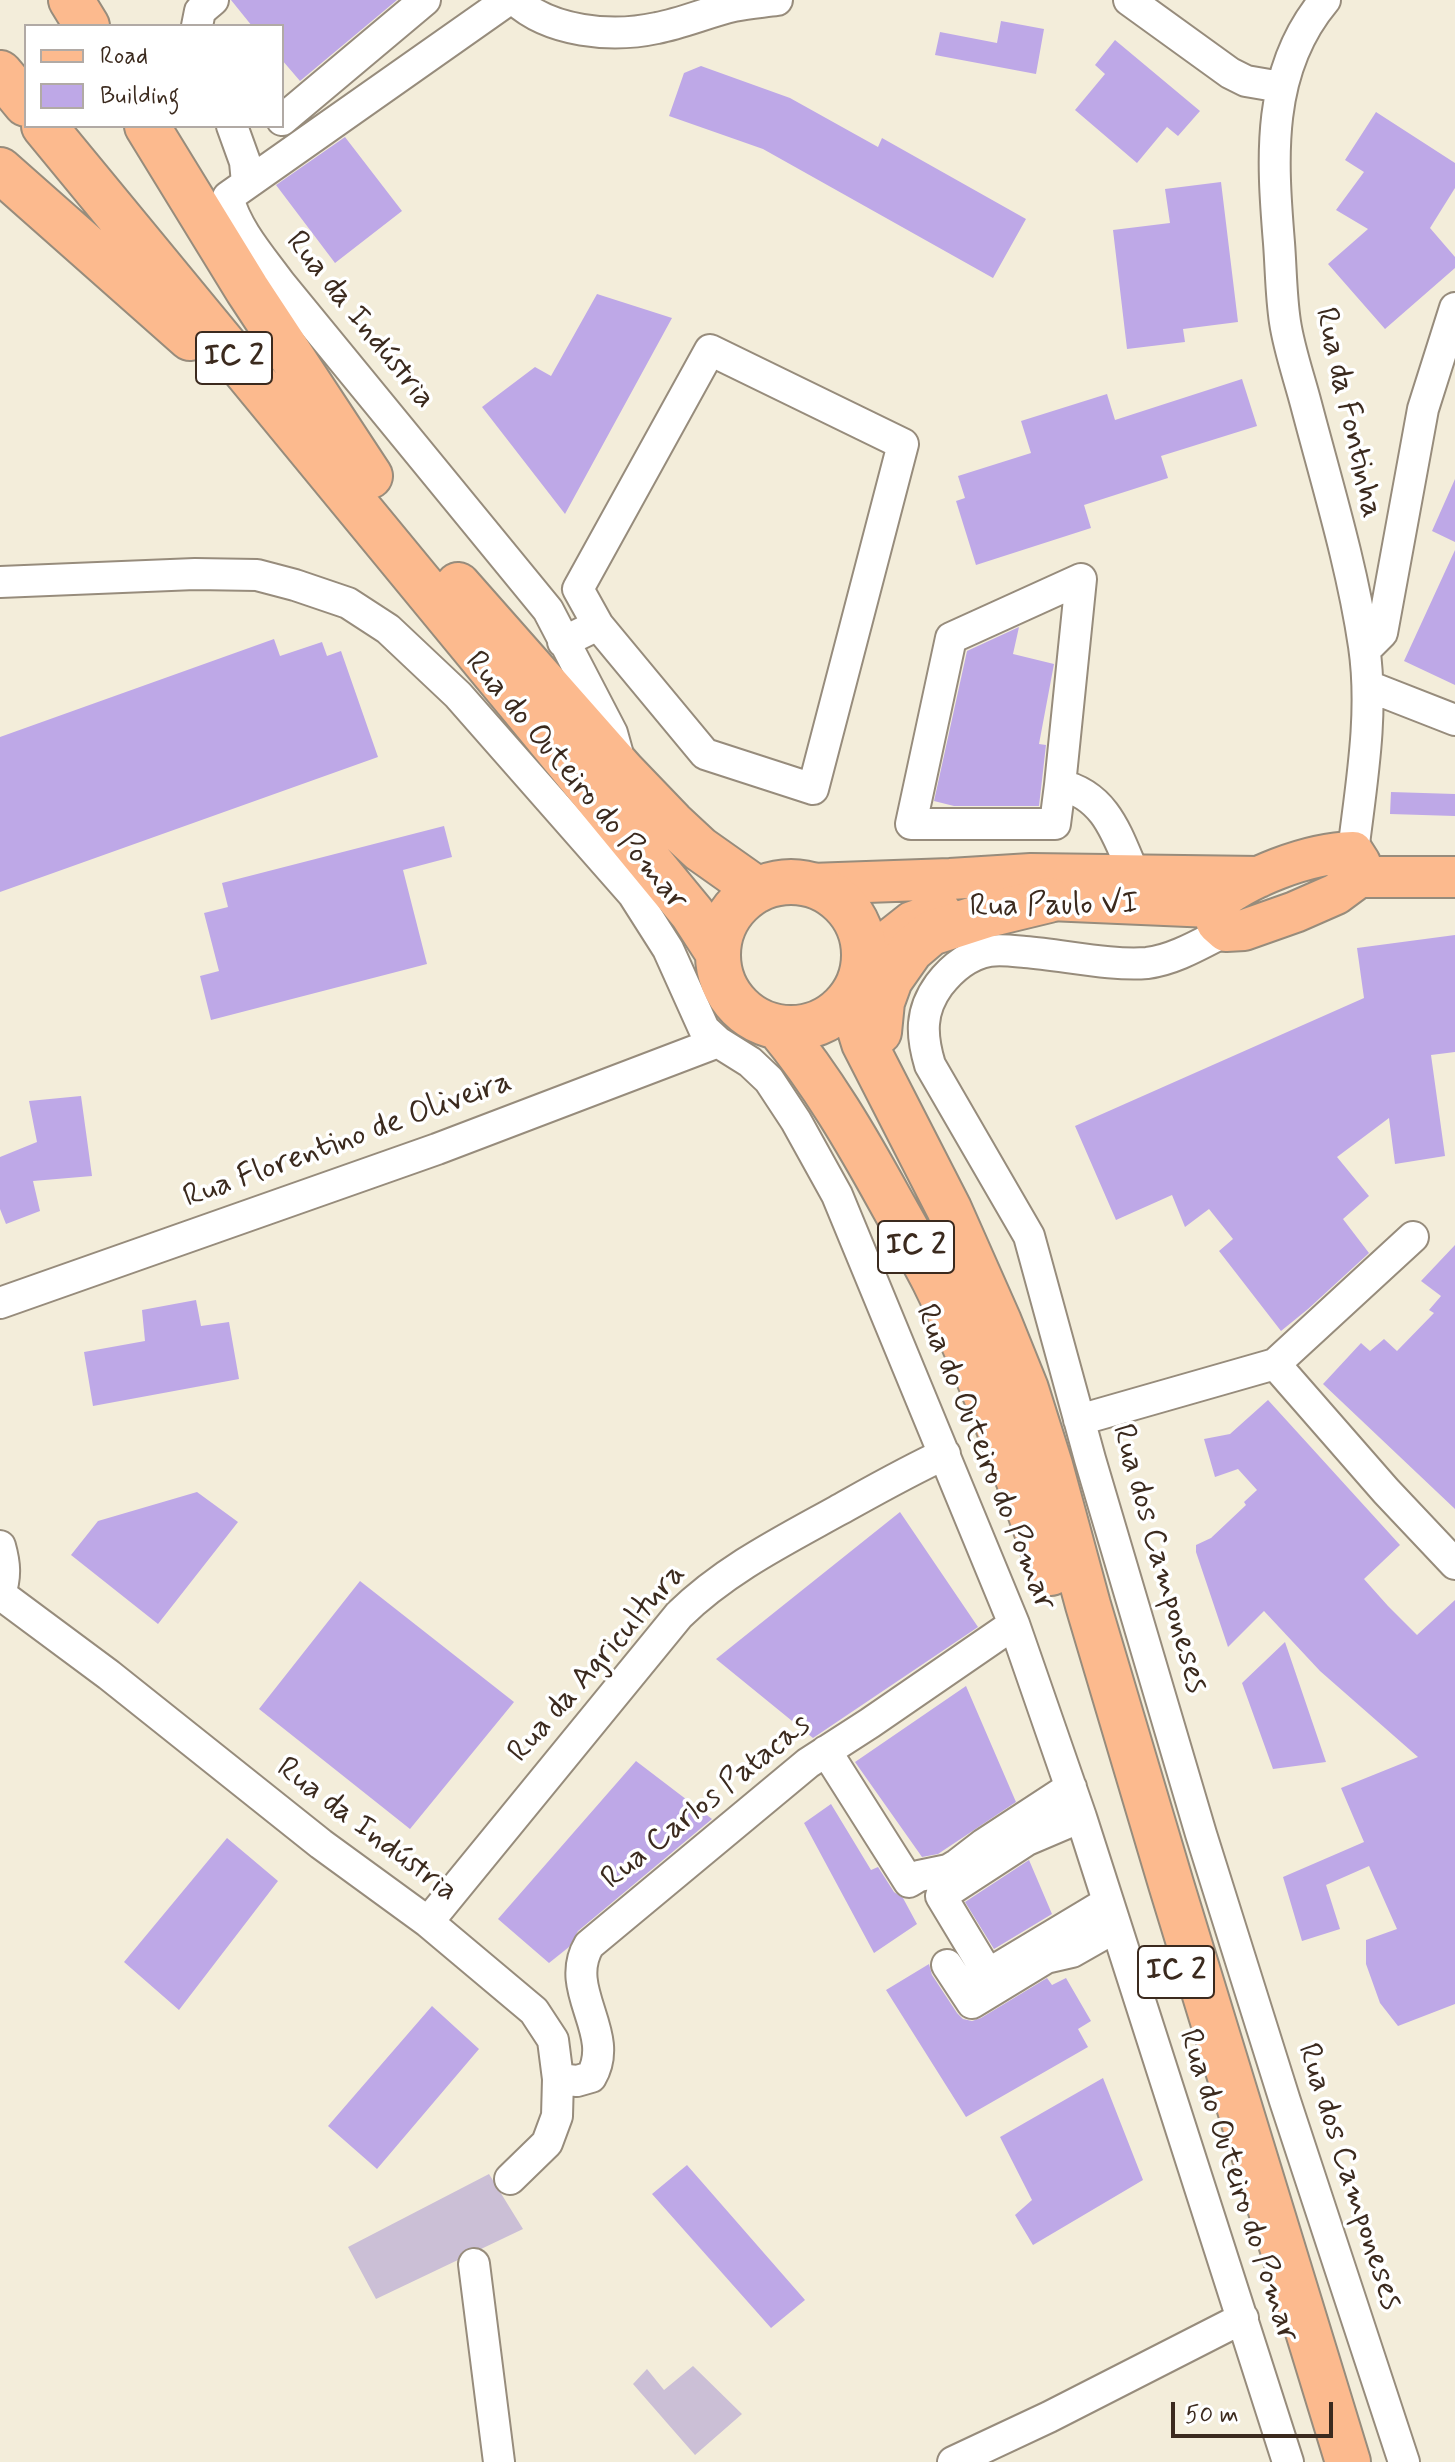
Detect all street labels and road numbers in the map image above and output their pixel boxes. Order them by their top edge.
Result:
street label: Rua da Indústria [276,225,442,417]
street label: Rua da Fontinha [1304,304,1390,522]
road number: IC 2 [196,332,272,384]
street label: Rua do Outeiro do Pomar [455,644,695,920]
street label: Rua Paulo VI [969,886,1139,928]
street label: Rua Florentino de Oliveira [179,1064,517,1218]
road number: IC 2 [878,1221,954,1273]
street label: Rua do Outeiro do Pomar [905,1299,1063,1617]
street label: Rua dos Camponeses [1101,1420,1215,1698]
street label: Rua da Agricultura [501,1557,695,1771]
street label: Rua Carlos Patacas [595,1707,819,1899]
street label: Rua da Indústria [268,1750,464,1912]
road number: IC 2 [1138,1946,1214,1998]
street label: Rua do Outeiro do Pomar [1168,2025,1306,2347]
street label: Rua dos Camponeses [1287,2039,1409,2315]

